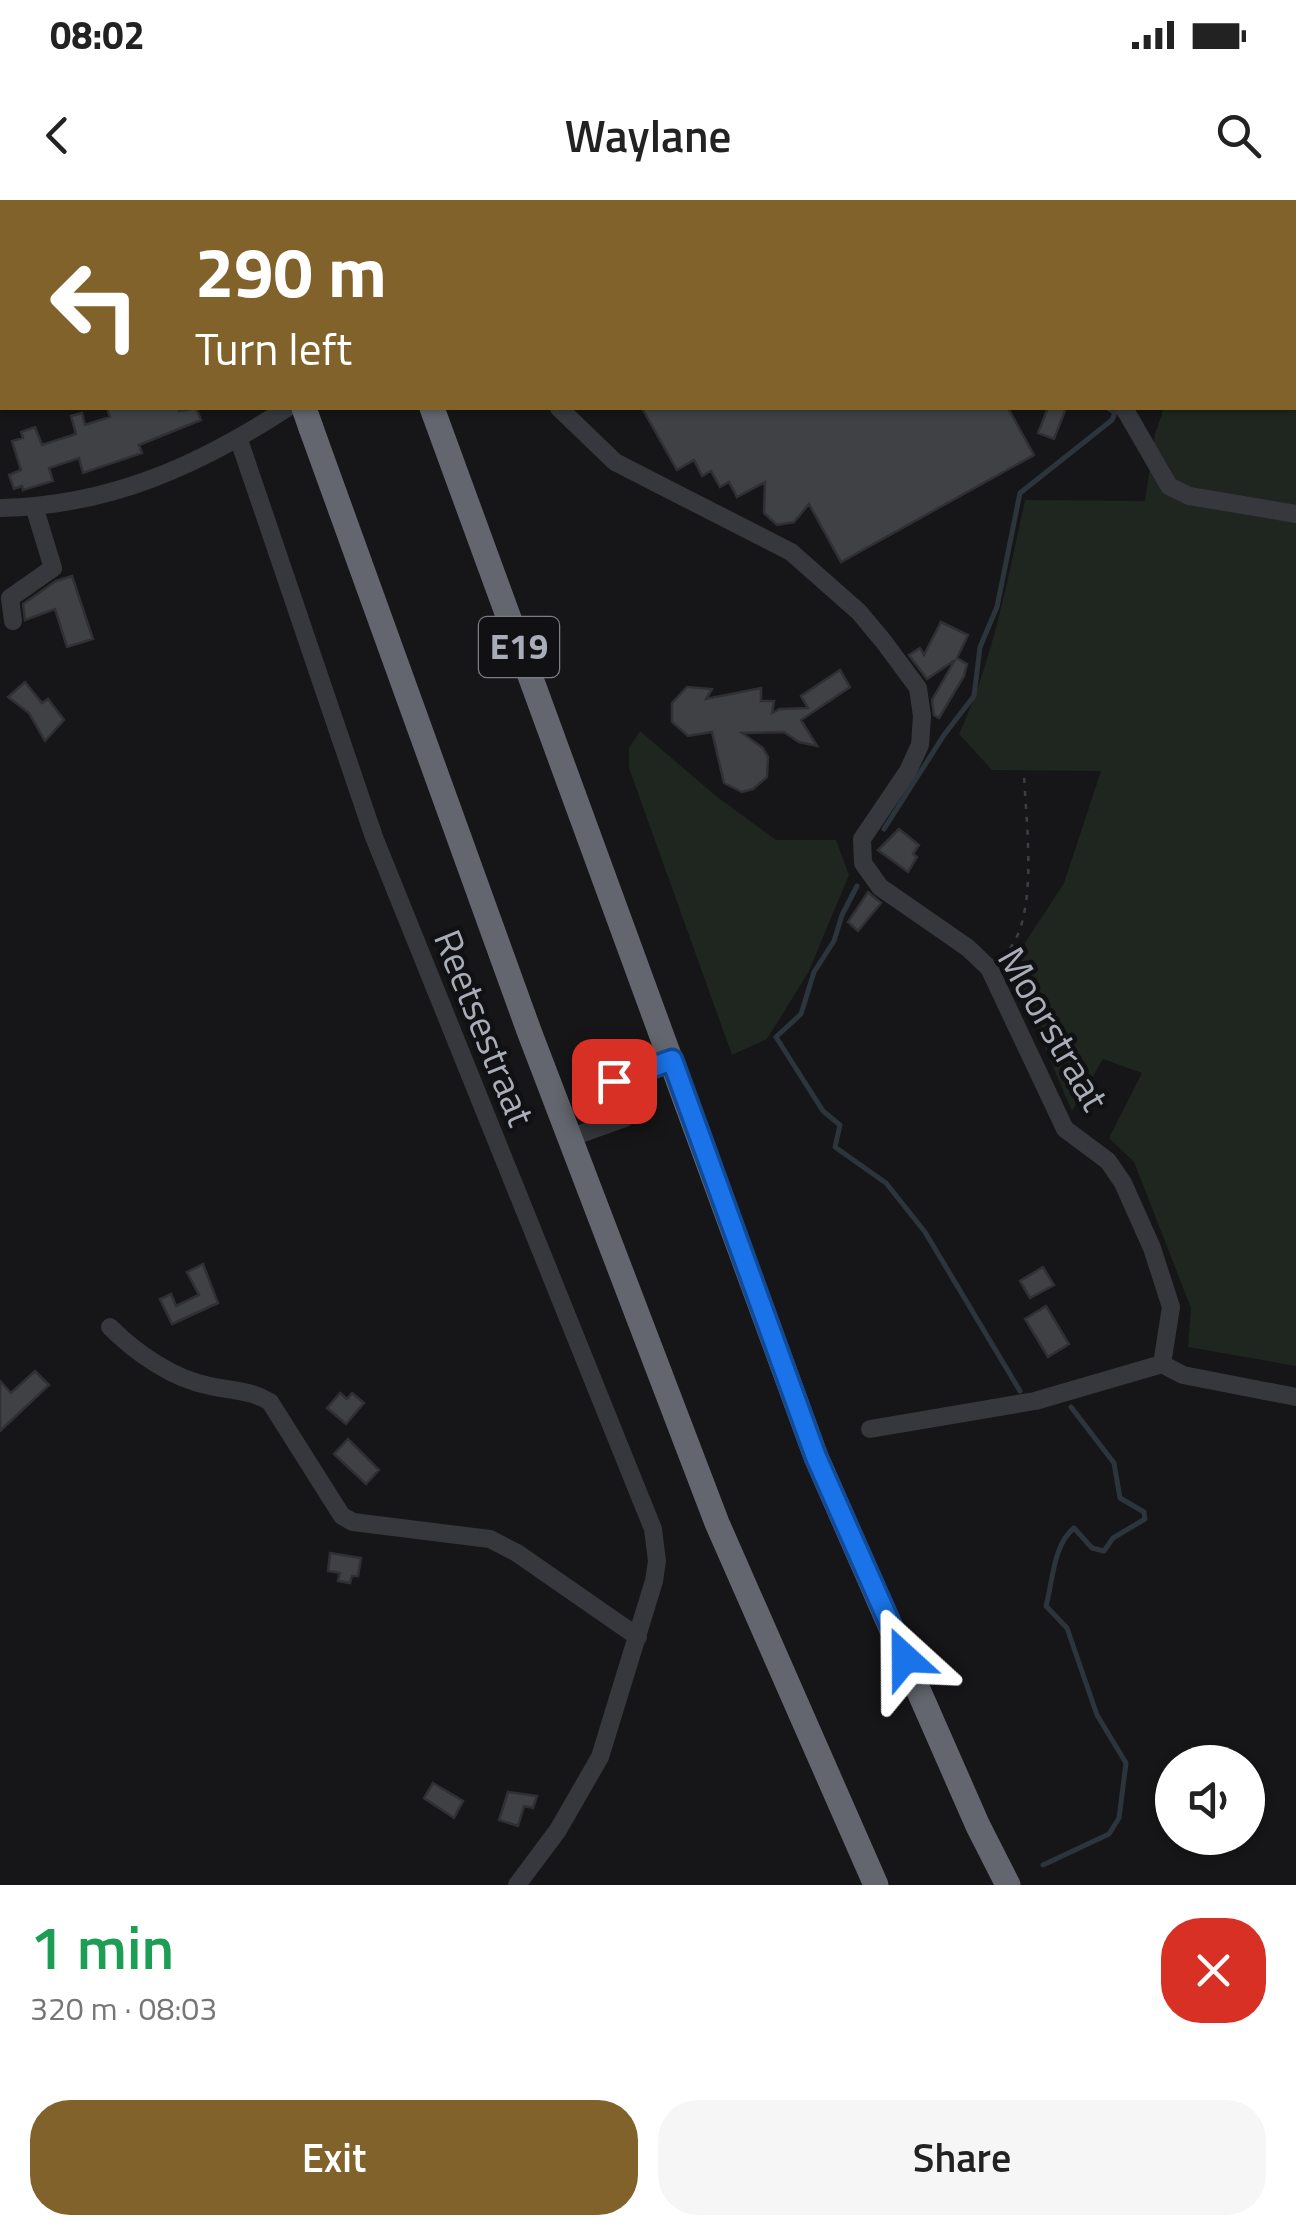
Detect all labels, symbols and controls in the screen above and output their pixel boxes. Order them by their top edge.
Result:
text: 08:02 [50,6,145,64]
text: Waylane [565,101,731,169]
icon: back [30,108,85,163]
icon: search [1211,108,1266,163]
text: 290 m [195,218,387,324]
icon: left [30,240,160,370]
text: Turn left [195,314,352,382]
road number: E19 [479,617,559,677]
street label: Reetsestraat [419,921,551,1135]
street label: Moorstraat [984,936,1124,1121]
pin [572,1039,657,1124]
icon: arrive [587,1054,642,1109]
position arrow [853,1606,957,1710]
map controls [1155,1745,1265,1855]
button: sound [1155,1745,1265,1855]
text: 1 min [30,1901,174,1992]
button: close [1161,1918,1266,2023]
text: 320 m · 08:03 [30,1984,217,2032]
button: Exit [30,2100,638,2215]
button: Share [658,2100,1266,2215]

